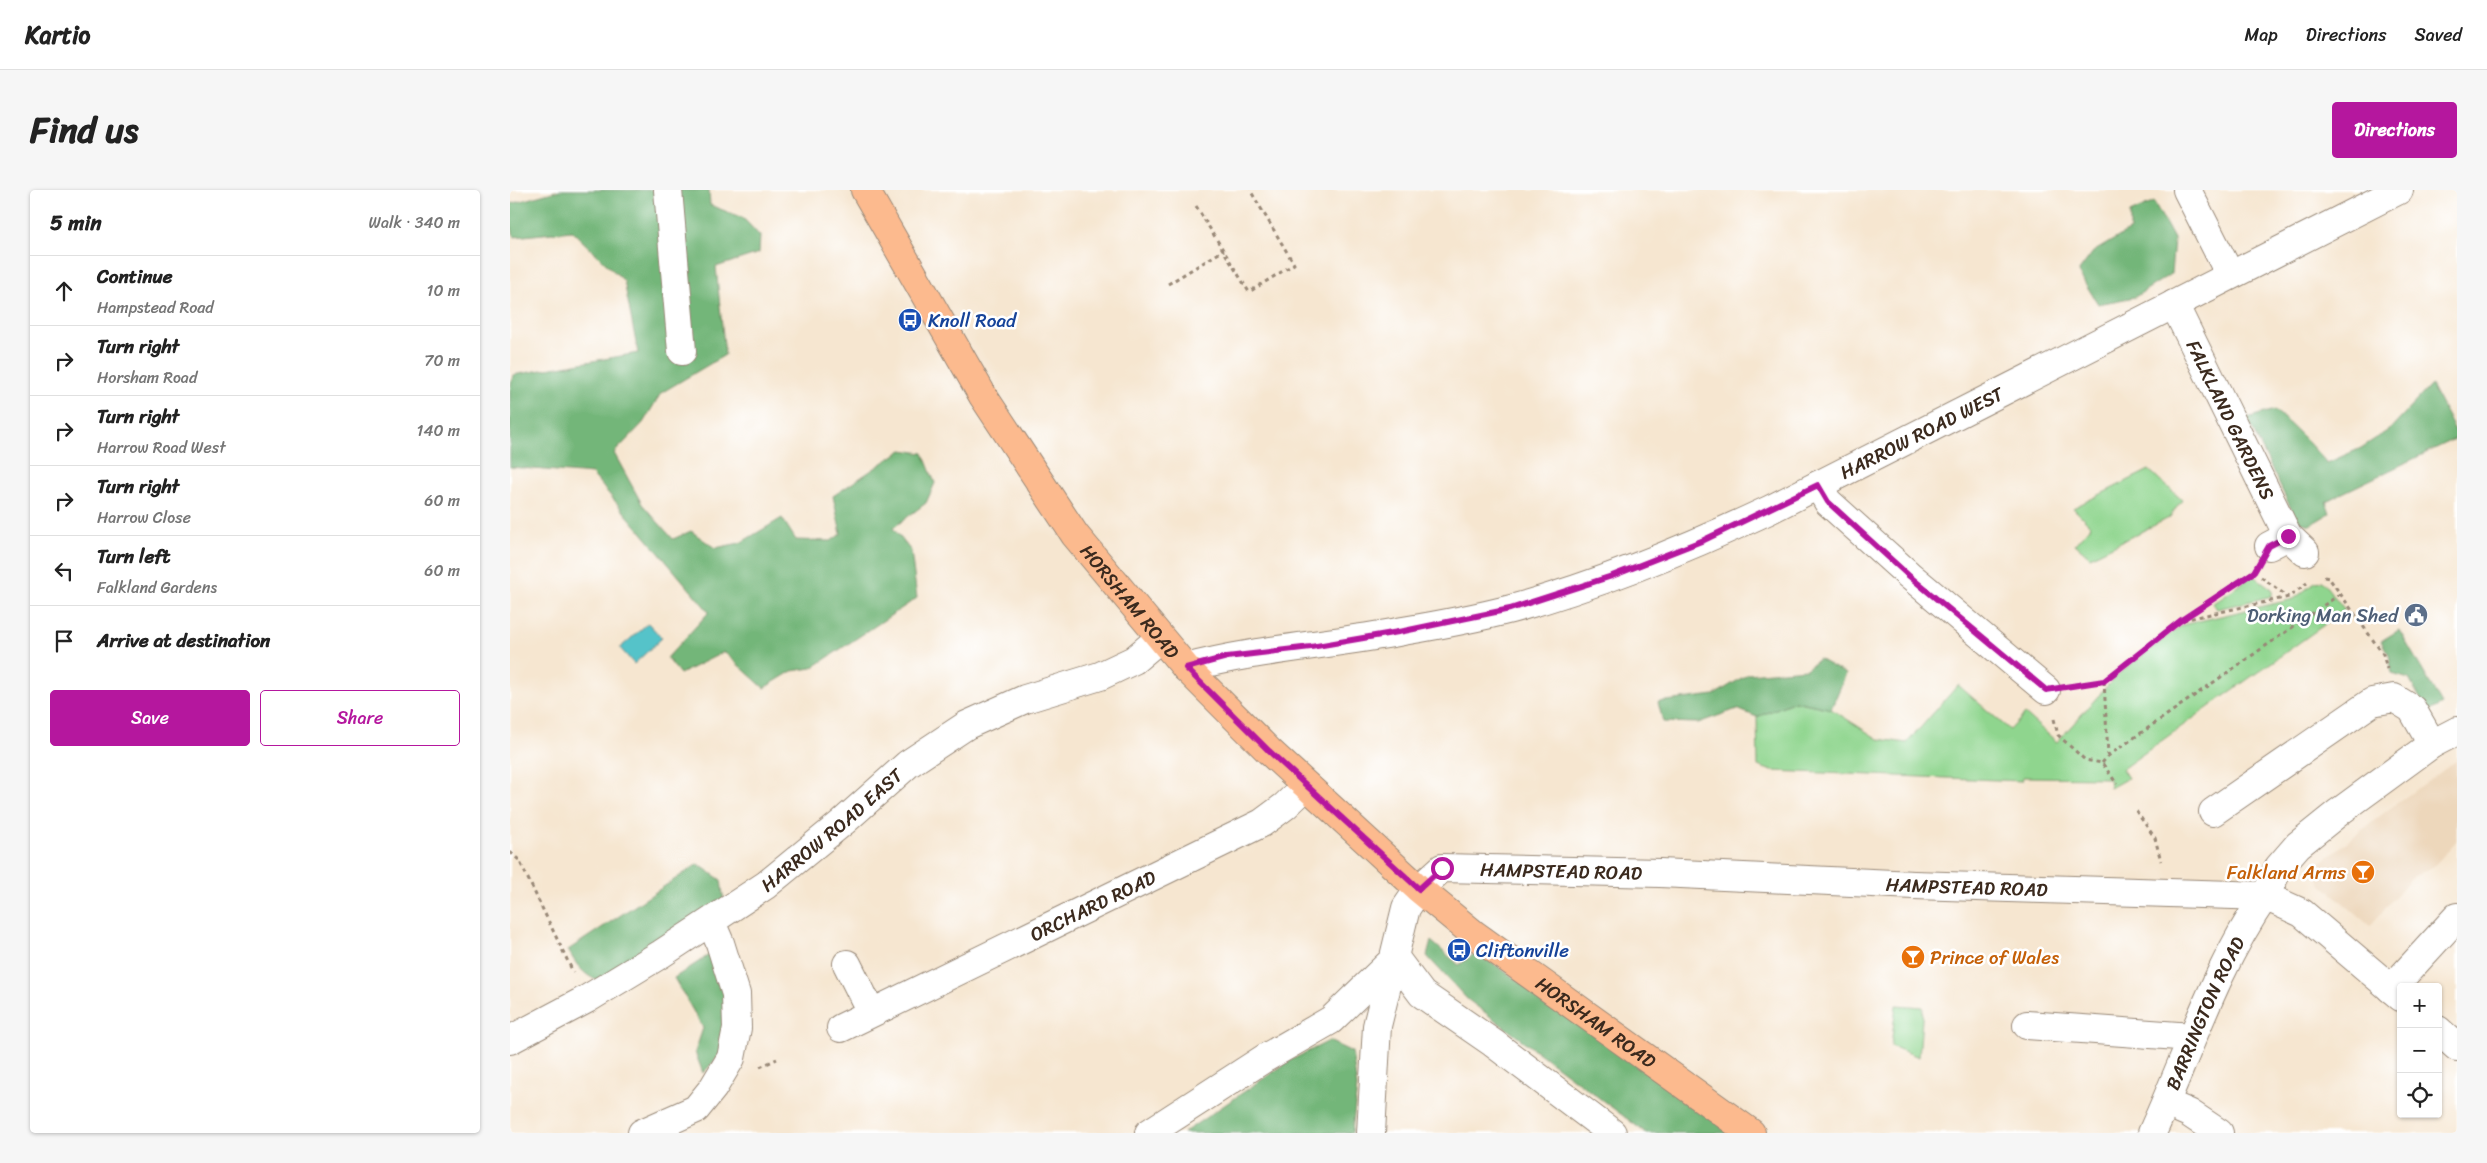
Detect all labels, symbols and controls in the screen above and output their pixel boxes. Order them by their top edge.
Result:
text: Kartio [25,14,90,56]
text: Map [2245,19,2278,51]
text: Directions [2306,19,2387,51]
text: Saved [2415,19,2462,51]
text: Find us [30,99,138,161]
button: Directions [2332,102,2457,158]
text: 5 min [50,204,102,242]
text: Walk · 340 m [369,208,460,237]
text: Continue [97,260,173,293]
text: 10 m [427,276,460,305]
icon: ahead [50,277,78,305]
text: Hampstead Road [97,293,214,322]
place label: Knoll Road [928,304,1018,337]
bus stop icon: Knoll Road [897,307,923,333]
text: Turn right [97,330,179,363]
street label: FALKLAND GARDENS [2177,334,2284,506]
text: 70 m [424,346,460,375]
icon: right [50,347,78,375]
text: Horsham Road [97,363,197,392]
street label: HARROW ROAD WEST [1834,376,2010,488]
text: Turn right [97,400,179,433]
text: 140 m [417,416,460,445]
icon: right [50,417,78,445]
text: Harrow Road West [97,433,226,462]
text: Turn right [97,470,179,503]
text: 60 m [424,486,460,515]
icon: right [50,487,78,515]
text: Harrow Close [97,503,191,532]
route end [2277,525,2300,548]
street label: HORSHAM ROAD [1072,536,1189,667]
text: Turn left [97,540,170,573]
text: 60 m [424,556,460,585]
icon: left [50,557,78,585]
text: Falkland Gardens [97,573,217,602]
place label: Dorking Man Shed [2247,599,2400,632]
public building icon: Dorking Man Shed [2403,602,2429,628]
text: Arrive at destination [97,624,270,657]
icon: arrive [50,627,78,655]
button: Save [50,690,250,746]
button: Share [260,690,460,746]
street label: HARROW ROAD EAST [753,759,911,900]
street label: HAMPSTEAD ROAD [1480,852,1643,889]
place label: Falkland Arms [2227,856,2346,889]
route start [1431,857,1454,880]
bar icon: Falkland Arms [2350,859,2376,885]
street label: ORCHARD ROAD [1024,860,1162,950]
street label: HAMPSTEAD ROAD [1885,867,2049,906]
street label: BARRINGTON ROAD [2156,929,2254,1095]
place label: Cliftonville [1476,934,1569,967]
bus stop icon: Cliftonville [1446,937,1472,963]
place label: Prince of Wales [1930,941,2059,974]
bar icon: Prince of Wales [1900,944,1926,970]
street label: HORSHAM ROAD [1529,967,1664,1077]
map controls [2397,983,2442,1118]
button: + [2397,983,2442,1028]
button: − [2397,1028,2442,1073]
button: locate [2397,1073,2442,1118]

